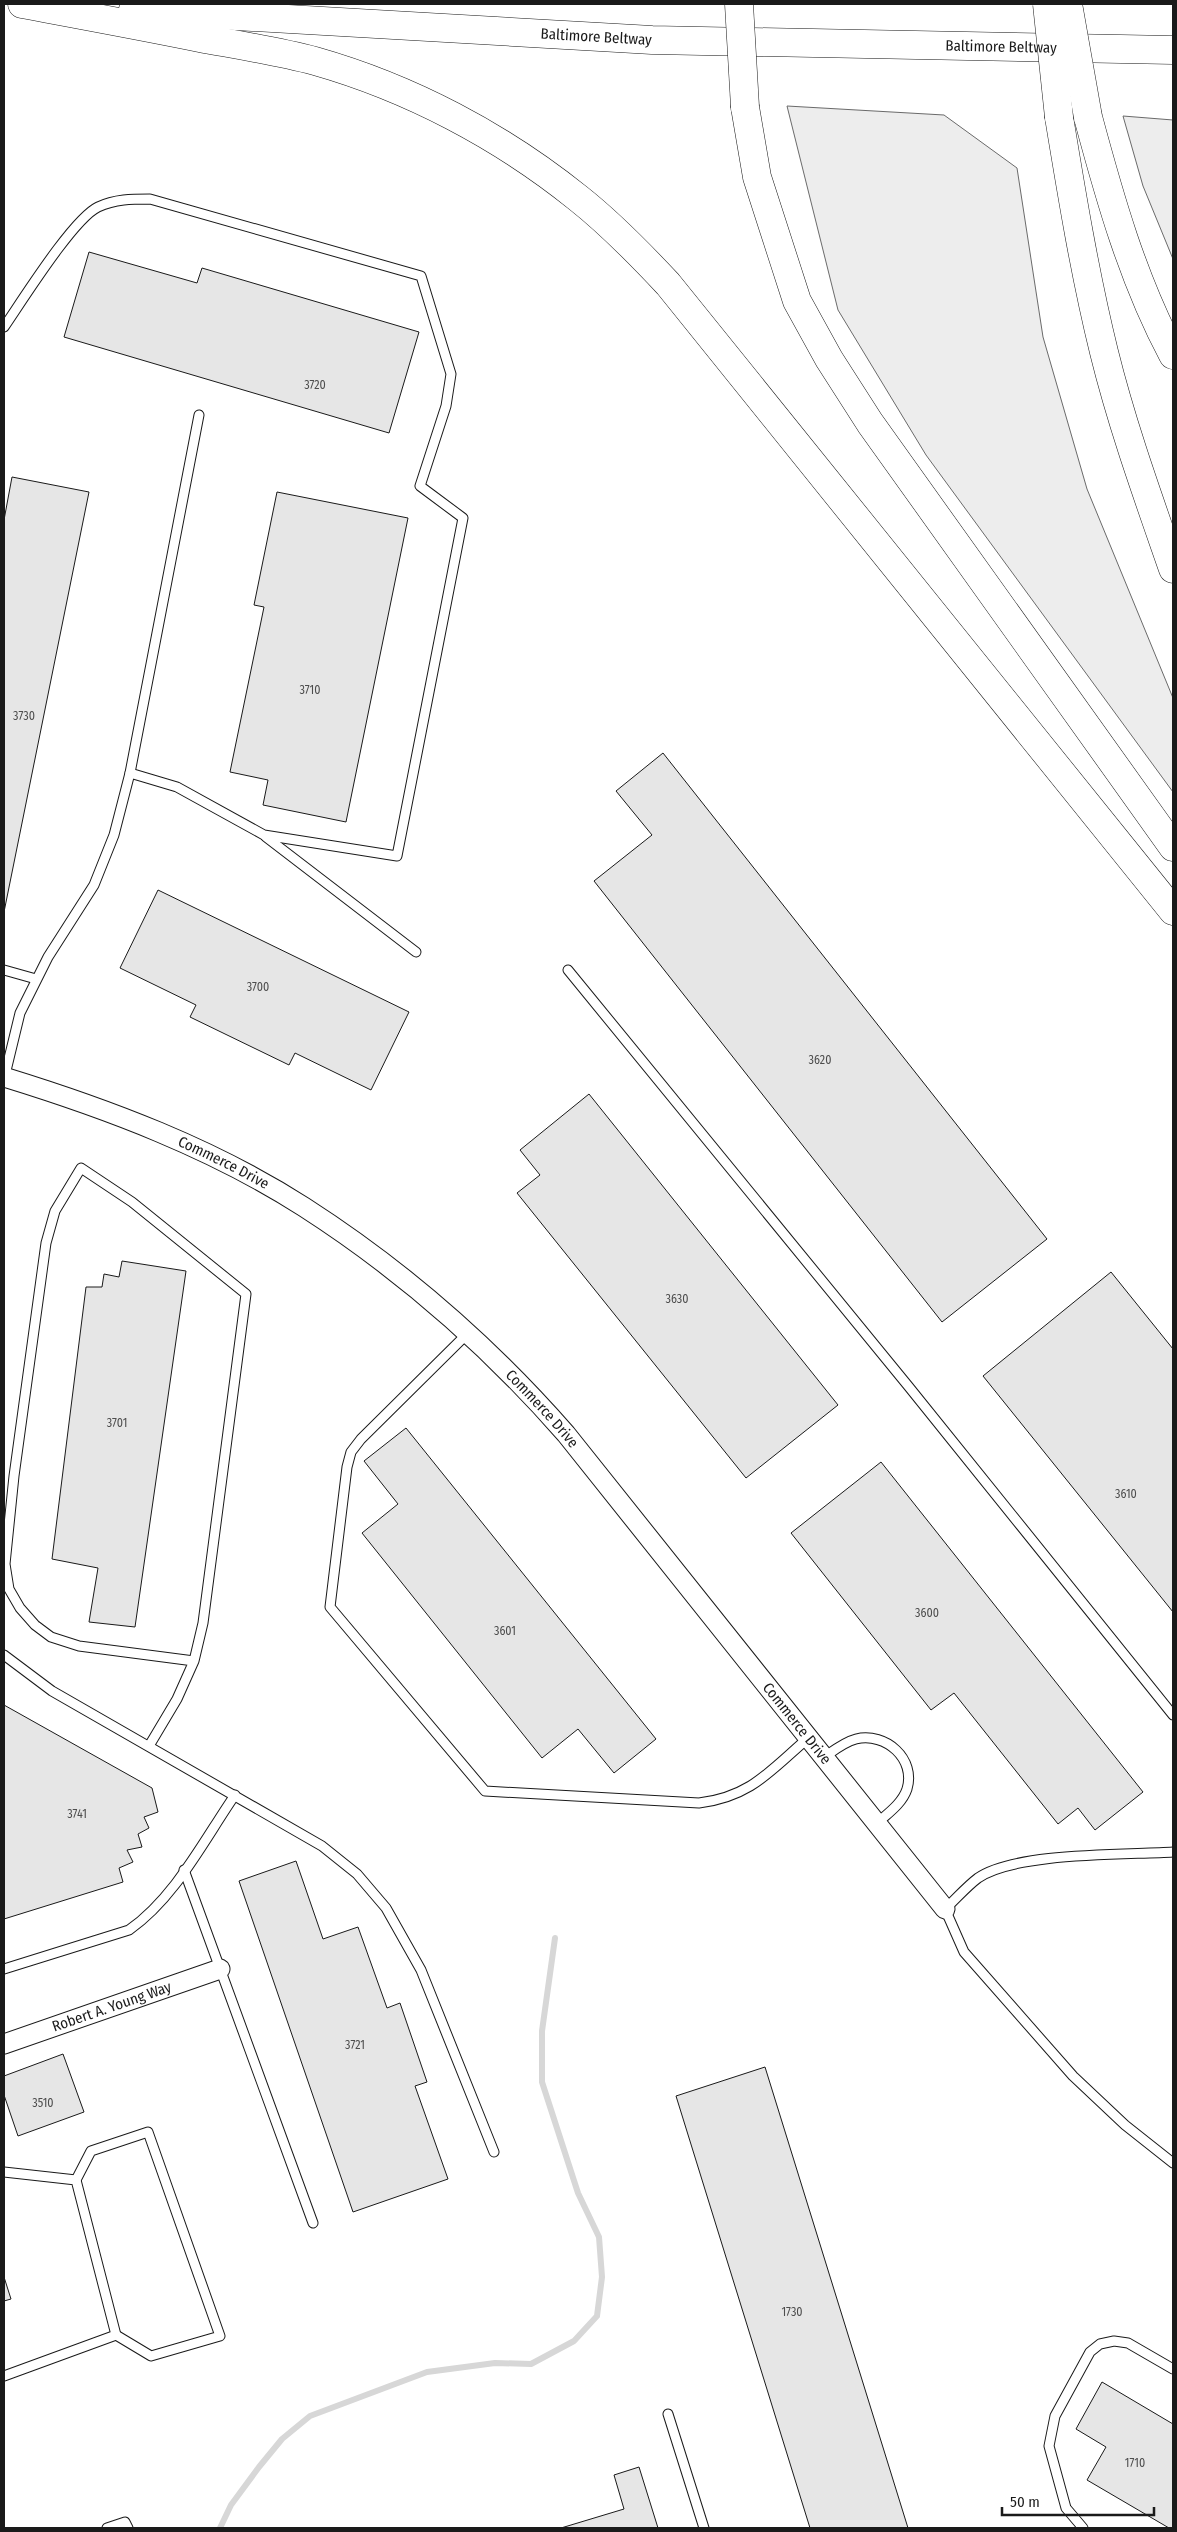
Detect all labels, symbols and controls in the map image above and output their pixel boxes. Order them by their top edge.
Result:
street label: Baltimore Beltway [540,25,653,49]
street label: Baltimore Beltway [945,37,1057,57]
house number: 3720 [304,378,326,392]
house number: 3710 [300,683,321,697]
house number: 3730 [13,709,35,723]
house number: 3700 [247,980,269,994]
house number: 3620 [809,1053,831,1067]
street label: Commerce Drive [175,1132,272,1193]
house number: 3630 [666,1292,688,1306]
street label: Commerce Drive [502,1366,582,1451]
house number: 3701 [107,1416,127,1430]
house number: 3610 [1115,1487,1137,1501]
house number: 3600 [915,1606,939,1620]
house number: 3601 [494,1624,516,1638]
street label: Commerce Drive [759,1679,835,1768]
house number: 3741 [67,1807,87,1821]
street label: Robert A. Young Way [50,1977,174,2036]
house number: 3721 [345,2038,365,2052]
house number: 3510 [32,2096,54,2110]
house number: 1730 [781,2305,803,2319]
house number: 1710 [1125,2456,1145,2470]
scale bar [1002,2484,1154,2516]
text: 50 m [1010,2493,1040,2511]

